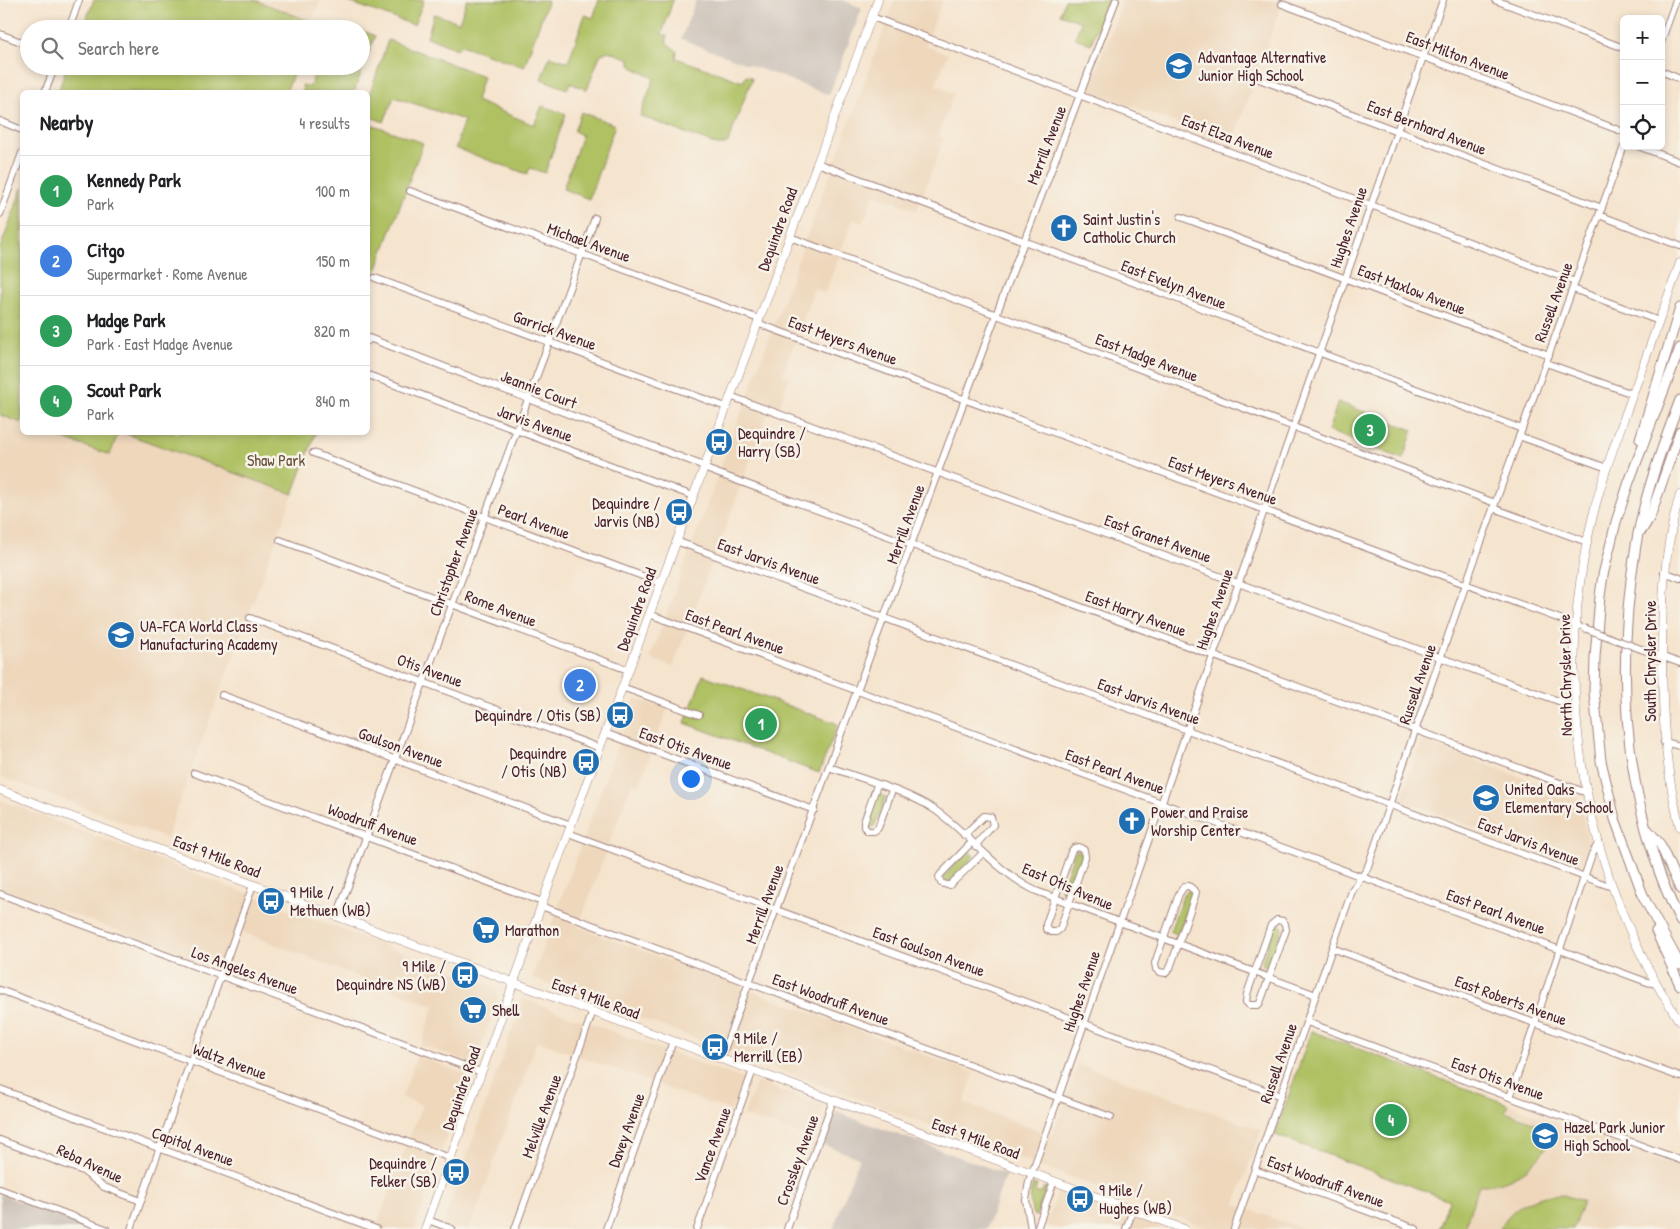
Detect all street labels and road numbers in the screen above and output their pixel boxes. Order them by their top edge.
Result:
street label: East Milton Avenue [1403,25,1514,85]
street label: East Bernhard Avenue [1364,94,1490,160]
street label: Merrill Avenue [1021,102,1071,188]
street label: East Elza Avenue [1179,108,1278,164]
street label: Hughes Avenue [1324,183,1372,271]
street label: Dequindre Road [752,184,802,274]
street label: Michael Avenue [544,217,634,267]
street label: East Evelyn Avenue [1118,254,1230,314]
street label: East Maxlow Avenue [1355,258,1470,320]
street label: Russell Avenue [1528,258,1578,345]
street label: Garrick Avenue [510,305,600,355]
street label: East Meyers Avenue [786,310,901,370]
street label: East Madge Avenue [1092,327,1202,387]
street label: Jeannie Court [498,364,581,414]
street label: Jarvis Avenue [494,399,576,447]
street label: East Meyers Avenue [1166,450,1281,510]
street label: Merrill Avenue [880,481,930,567]
street label: Pearl Avenue [495,498,574,544]
street label: Christopher Avenue [423,504,483,619]
street label: East Granet Avenue [1102,508,1215,568]
street label: East Jarvis Avenue [715,532,824,590]
street label: Dequindre Road [611,564,661,654]
street label: Hughes Avenue [1190,565,1238,653]
street label: Rome Avenue [462,584,541,632]
street label: East Harry Avenue [1083,585,1190,642]
street label: South Chrysler Drive [1639,600,1661,722]
street label: East Pearl Avenue [683,603,788,659]
street label: North Chrysler Drive [1553,613,1577,736]
street label: Russell Avenue [1393,640,1441,727]
street label: Otis Avenue [394,648,466,692]
street label: East Jarvis Avenue [1095,672,1204,730]
street label: Goulson Avenue [355,721,447,773]
street label: East Otis Avenue [637,721,736,775]
street label: East Pearl Avenue [1063,743,1168,799]
street label: Woodruff Avenue [325,798,422,851]
street label: East Jarvis Avenue [1475,811,1584,871]
street label: East 9 Mile Road [170,829,264,883]
street label: East Otis Avenue [1019,857,1118,915]
street label: Merrill Avenue [739,861,789,947]
street label: East Pearl Avenue [1444,883,1549,939]
street label: East Goulson Avenue [870,921,989,982]
street label: Los Angeles Avenue [189,941,302,1000]
street label: Hughes Avenue [1057,947,1105,1035]
street label: East Woodruff Avenue [769,968,893,1031]
street label: East Roberts Avenue [1452,970,1571,1031]
street label: East 9 Mile Road [549,972,643,1024]
street label: Russell Avenue [1254,1019,1302,1106]
street label: Waltz Avenue [190,1037,271,1085]
street label: Dequindre Road [436,1043,486,1133]
street label: East Otis Avenue [1449,1051,1548,1105]
street label: Melville Avenue [516,1070,567,1161]
street label: Davey Avenue [602,1089,650,1170]
street label: Vance Avenue [688,1103,736,1186]
street label: Crossley Avenue [770,1111,824,1209]
street label: East 9 Mile Road [929,1112,1023,1164]
street label: Capitol Avenue [149,1121,238,1171]
street label: Reba Avenue [53,1138,127,1188]
street label: East Woodruff Avenue [1264,1150,1388,1213]

